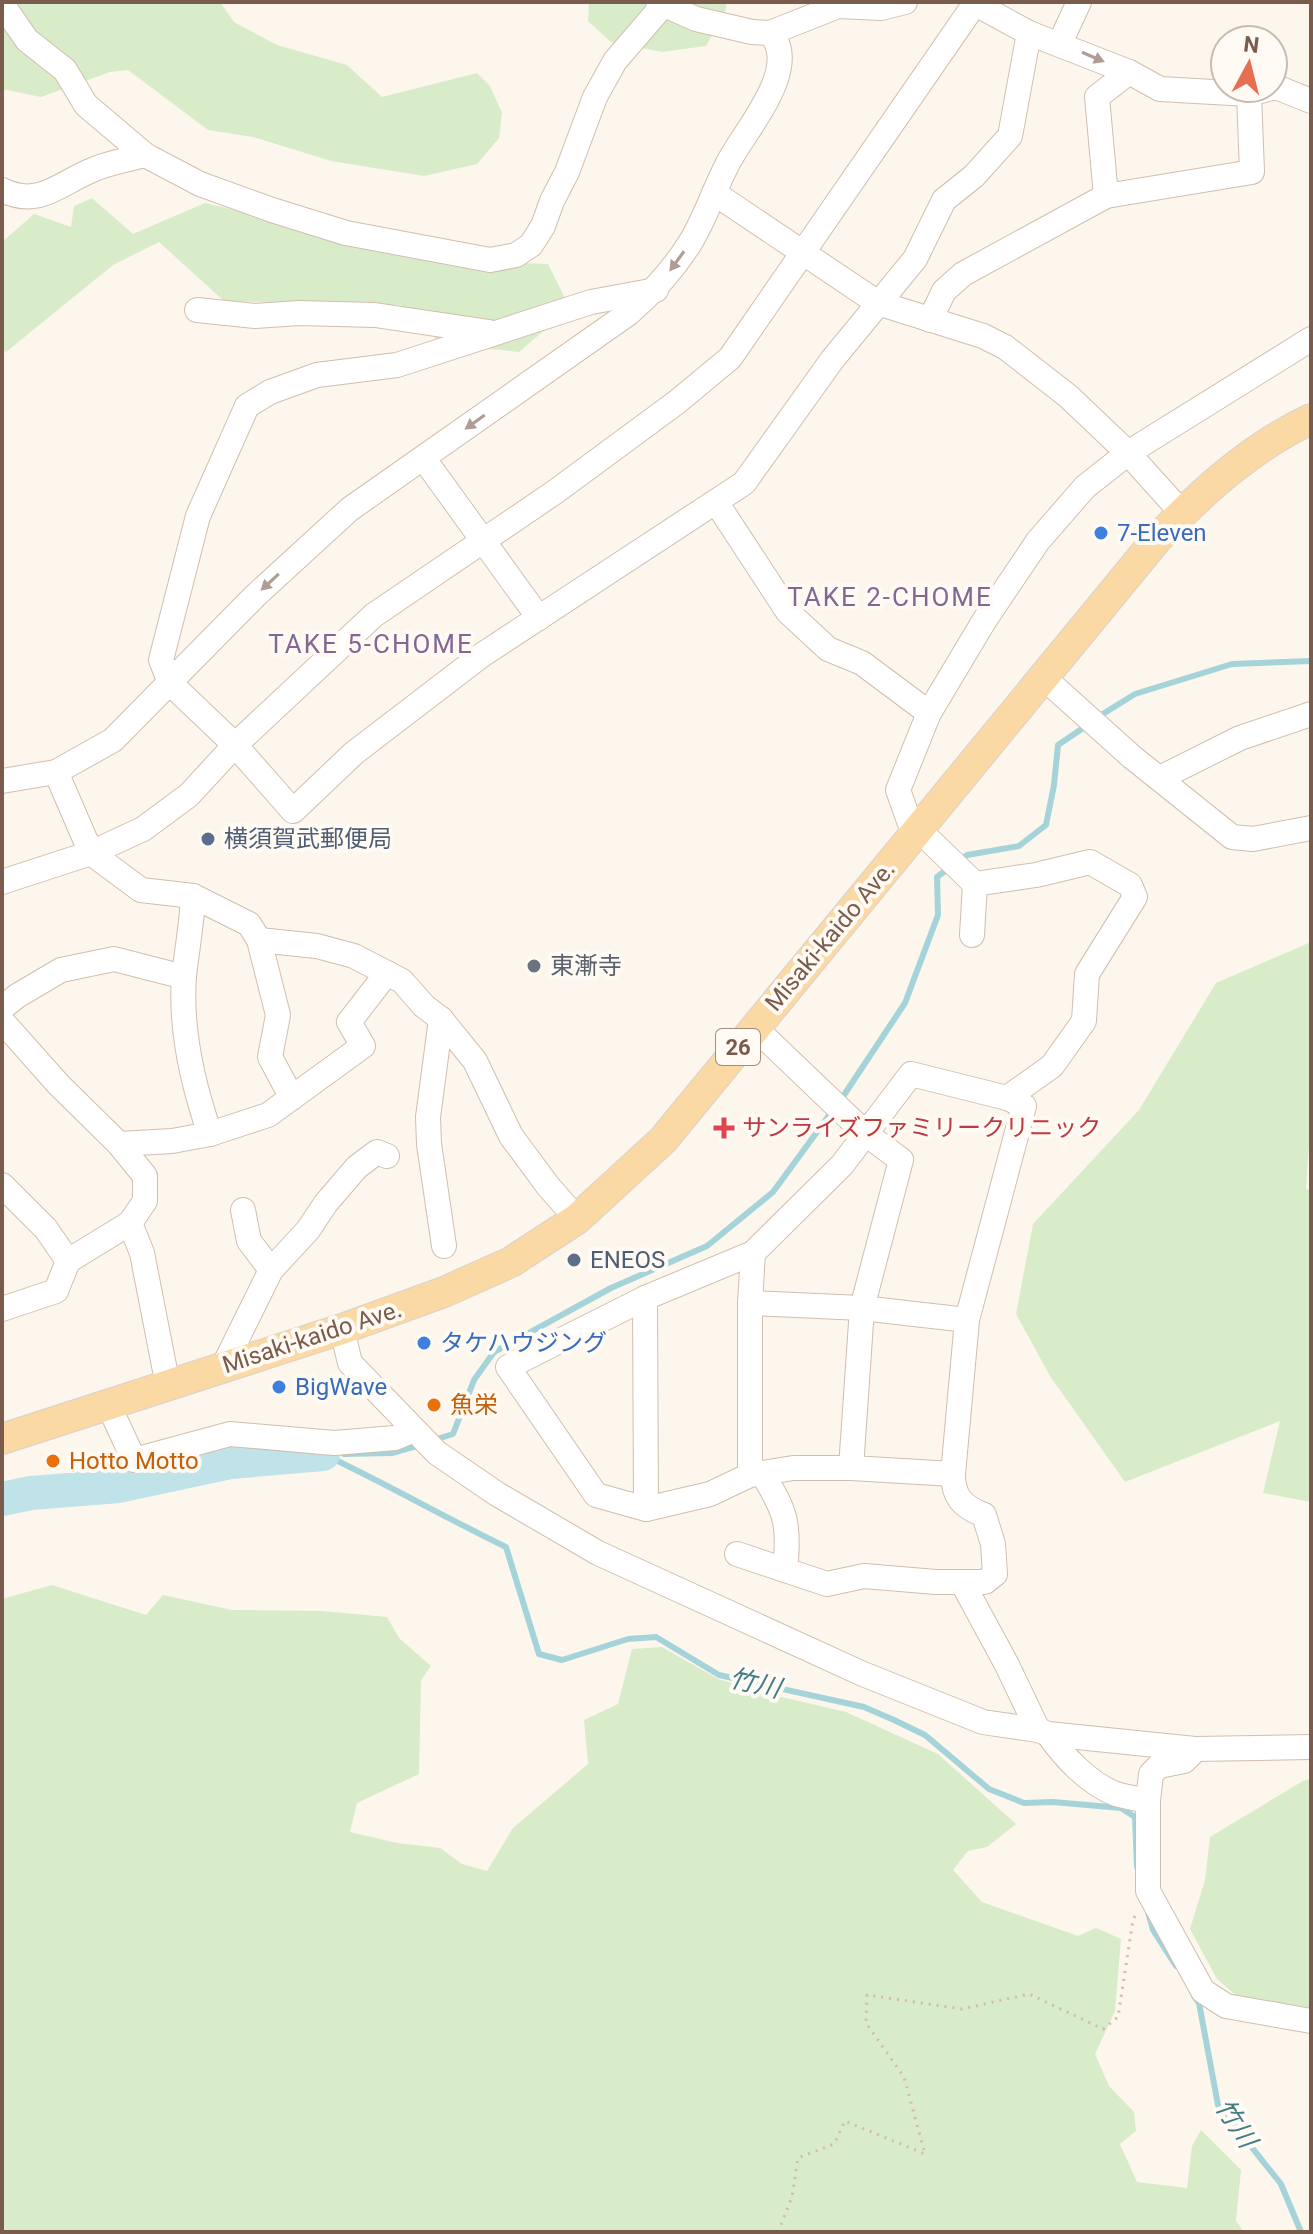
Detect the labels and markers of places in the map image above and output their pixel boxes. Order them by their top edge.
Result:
place label: 7-Eleven [1117,519,1207,547]
marker: 7-Eleven [1092,524,1110,542]
place label: 横須賀武郵便局 [224,825,392,853]
marker: 横須賀武郵便局 [199,830,217,848]
place label: 東漸寺 [550,952,622,980]
marker: 東漸寺 [525,957,543,975]
place label: サンライズファミリークリニック [742,1114,1101,1142]
marker: サンライズファミリークリニック [713,1117,735,1139]
place label: ENEOS [590,1246,665,1274]
marker: ENEOS [565,1251,583,1269]
place label: タケハウジング [440,1329,607,1357]
marker: タケハウジング [415,1334,433,1352]
place label: BigWave [295,1373,387,1401]
marker: BigWave [270,1378,288,1396]
place label: 魚栄 [450,1391,498,1419]
marker: 魚栄 [425,1396,443,1414]
place label: Hotto Motto [69,1447,199,1475]
marker: Hotto Motto [44,1452,62,1470]

